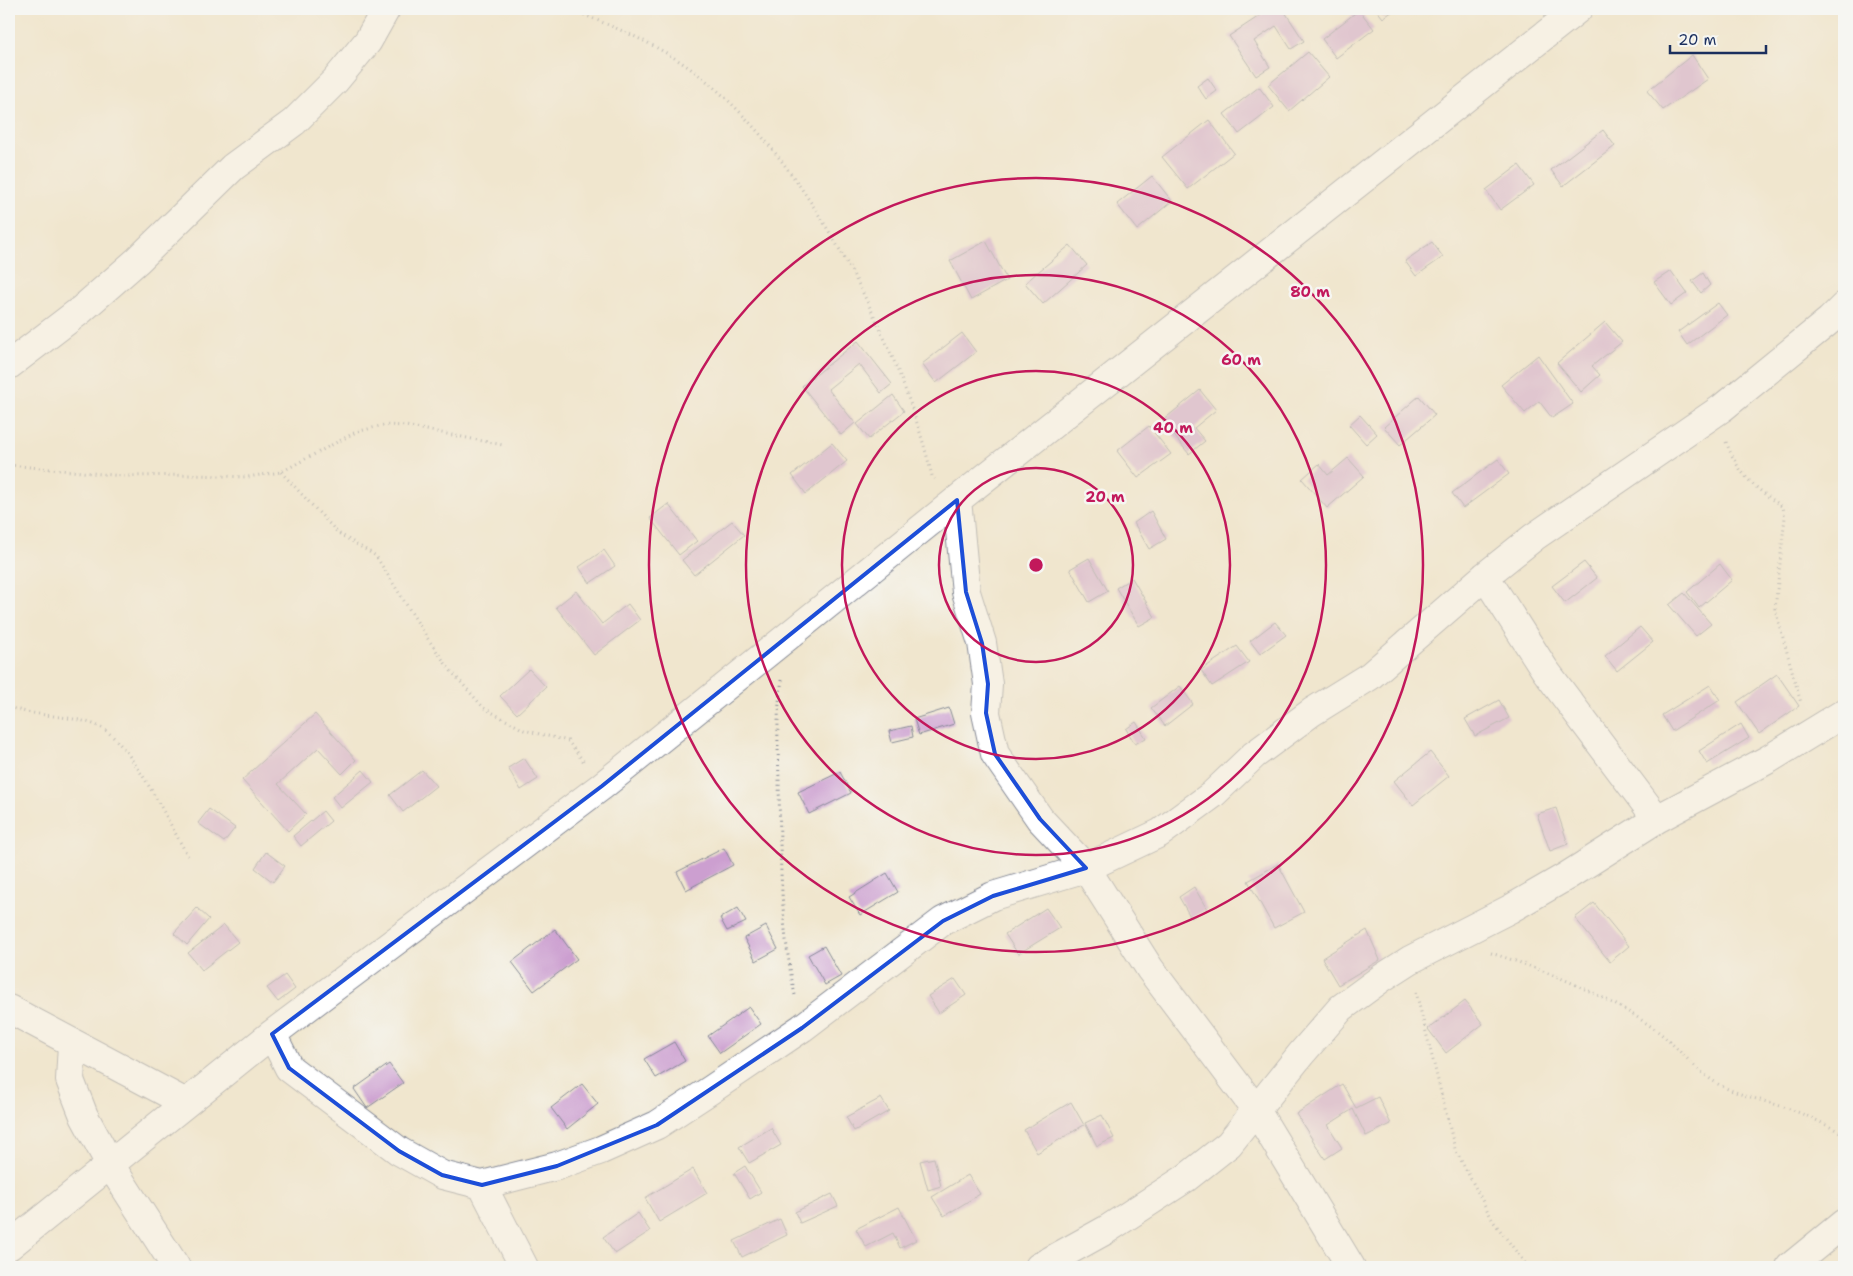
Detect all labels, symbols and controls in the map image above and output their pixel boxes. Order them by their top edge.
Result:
scale bar [1670,22,1767,54]
text: 20 m [1678,30,1717,50]
text: 80 m [1290,282,1330,302]
text: 60 m [1221,350,1261,370]
text: 40 m [1153,418,1193,438]
text: 20 m [1085,487,1125,507]
centre of rings [1027,556,1045,574]

